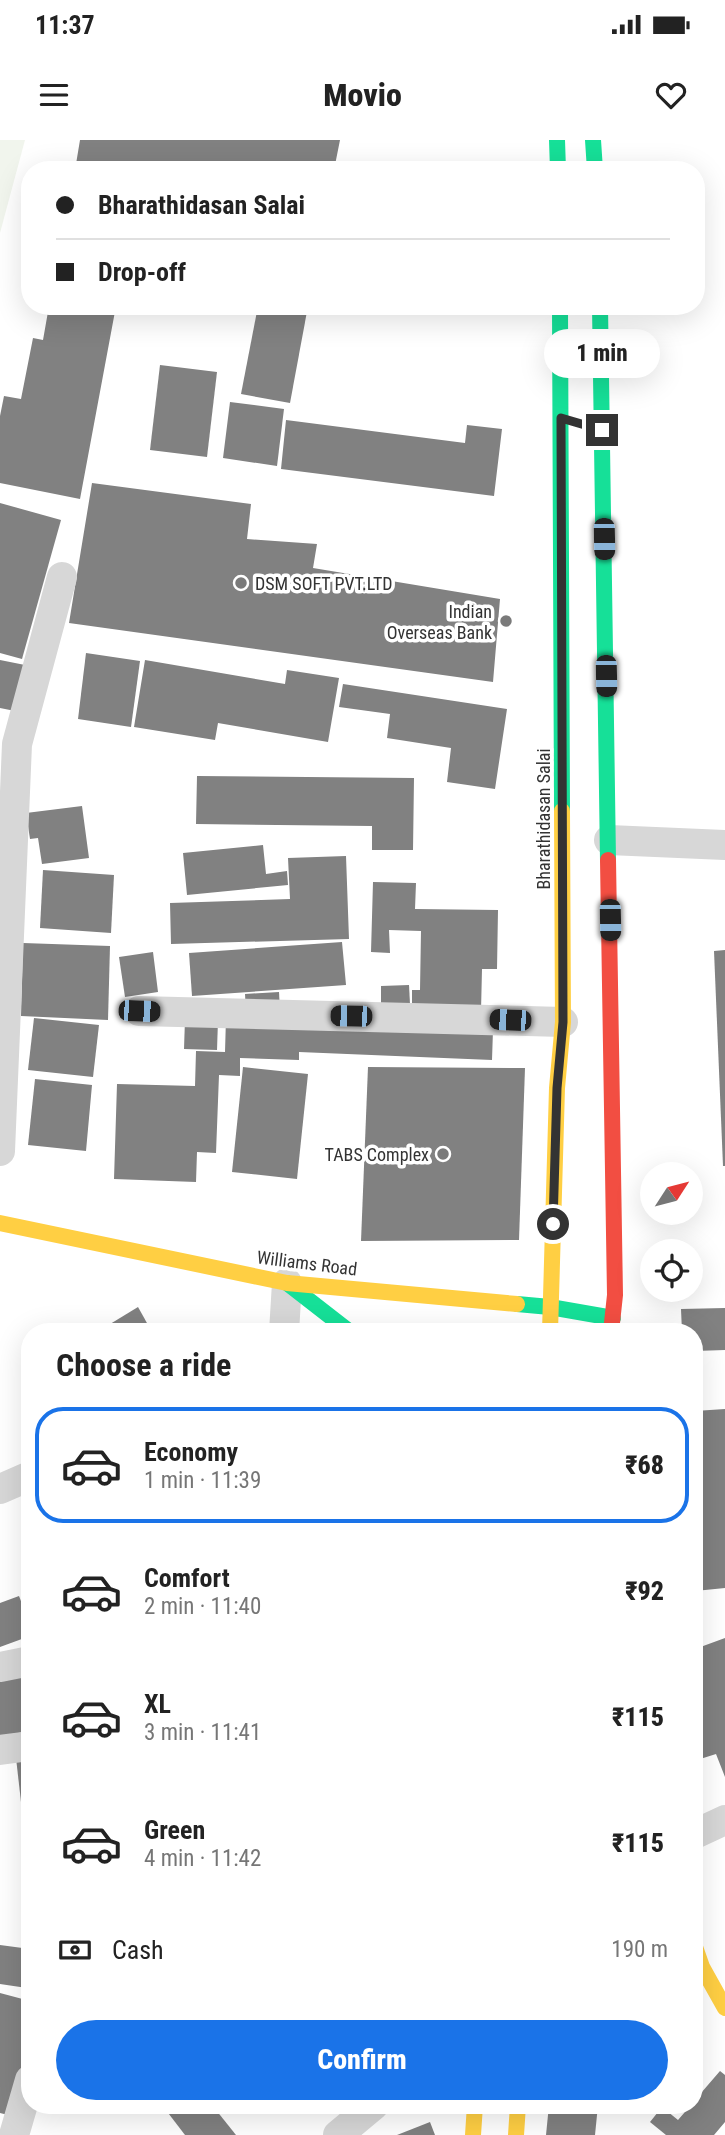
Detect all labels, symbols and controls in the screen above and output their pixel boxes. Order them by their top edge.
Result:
text: 11:37 [35,10,95,40]
icon: menu [35,76,73,114]
text: Movio [323,76,402,114]
icon: heart [652,76,690,114]
text: Bharathidasan Salai [98,190,305,220]
text: Drop-off [98,257,186,287]
callout: 1 min [544,328,660,378]
text: 1 min [576,340,628,367]
route end [586,414,618,446]
car [594,518,615,560]
place label: DSM SOFT PVT.LTD [255,573,393,594]
marker: DSM SOFT PVT.LTD [233,575,249,591]
place label: Indian Overseas Bank [387,601,492,643]
marker: Indian Overseas Bank [498,613,514,629]
car [596,655,617,697]
street label: Bharathidasan Salai [533,748,554,890]
car [600,899,621,941]
car [118,1000,161,1022]
car [330,1005,373,1027]
car [489,1009,532,1031]
place label: TABS Complex [325,1144,429,1165]
marker: TABS Complex [435,1146,451,1162]
north arrow [640,1162,704,1225]
map controls [640,1162,703,1302]
route start [537,1208,569,1240]
button: locate [640,1239,703,1302]
street label: Williams Road [256,1246,358,1280]
text: Choose a ride [56,1346,231,1384]
icon: car [60,1434,123,1497]
text: Economy [144,1437,238,1467]
text: ₹68 [625,1450,664,1480]
text: 1 min · 11:39 [144,1467,261,1494]
icon: car [60,1560,123,1623]
text: Comfort [144,1563,230,1593]
text: ₹92 [625,1576,664,1606]
text: 2 min · 11:40 [144,1593,261,1620]
icon: car [60,1686,123,1749]
text: XL [144,1689,171,1719]
text: ₹115 [612,1702,664,1732]
text: 3 min · 11:41 [144,1719,261,1746]
icon: car [60,1812,123,1875]
text: Green [144,1815,205,1845]
text: ₹115 [612,1828,664,1858]
text: 4 min · 11:42 [144,1845,261,1872]
icon: cash [56,1931,94,1969]
text: Cash [112,1935,164,1965]
text: 190 m [611,1936,668,1963]
button: Confirm [56,2020,668,2100]

